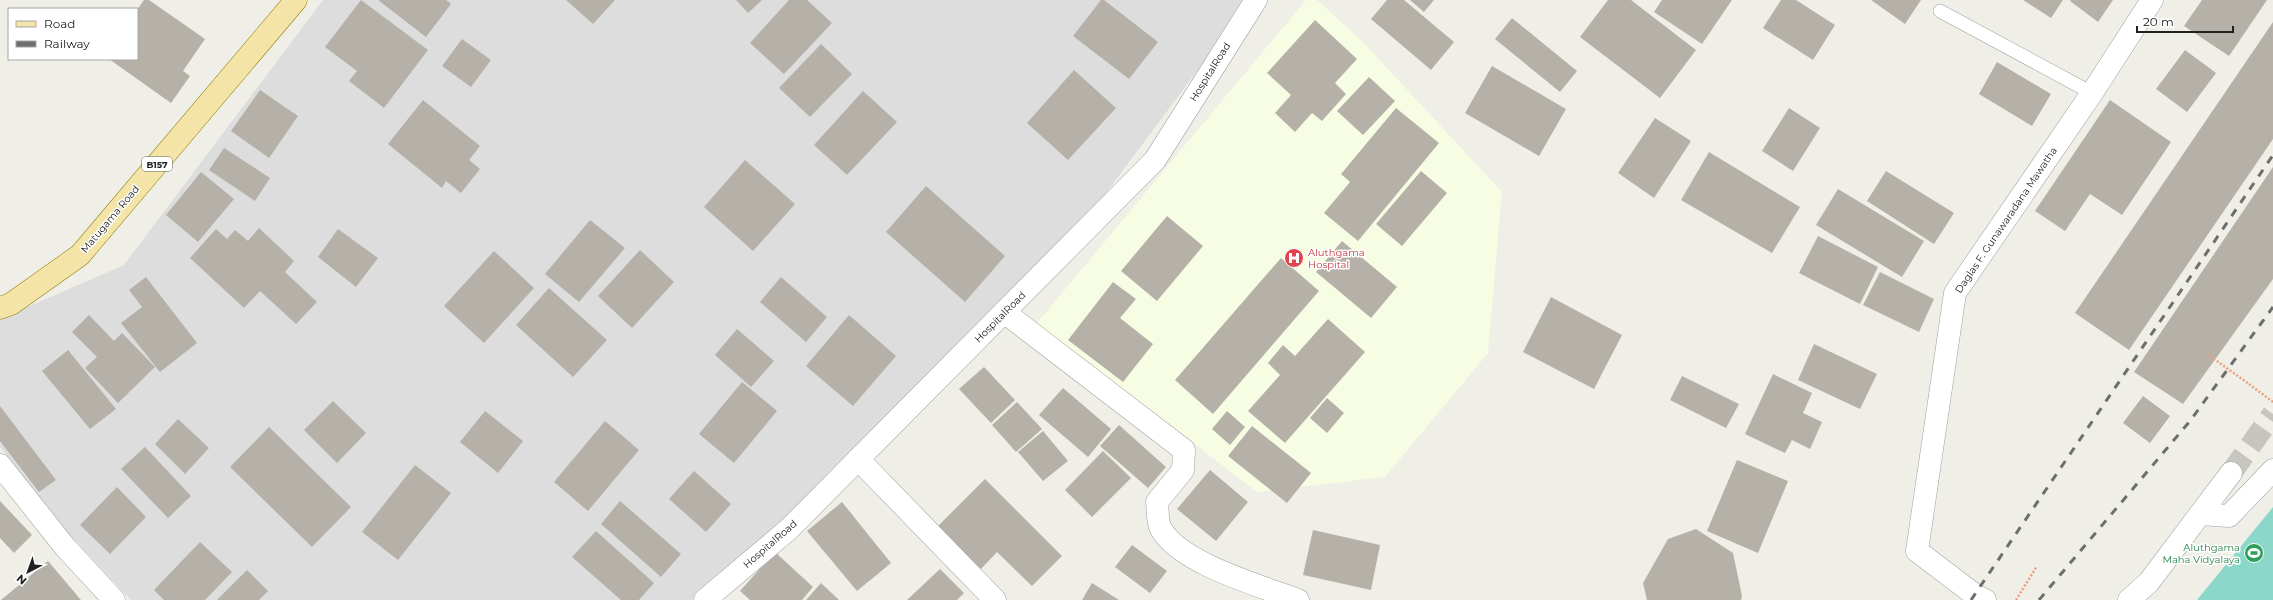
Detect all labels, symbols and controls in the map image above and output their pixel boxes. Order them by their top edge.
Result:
legend [8,8,138,60]
scale bar [2137,8,2233,34]
text: 20 m [2143,14,2174,29]
text: Road [44,16,75,31]
text: Railway [44,36,90,51]
street label: HospitalRoad [1187,40,1233,104]
street label: Daglas F. Gunawaradana Mawatha [1952,144,2060,296]
road number: B157 [142,157,172,171]
street label: Matugama Road [78,183,142,255]
place label: Aluthgama Hospital [1308,246,1365,271]
hospital icon: Aluthgama Hospital [1283,247,1305,269]
street label: HospitalRoad [972,289,1028,345]
street label: HospitalRoad [740,517,800,571]
place label: Aluthgama Maha Vidyalaya [2162,541,2240,566]
sports icon: Aluthgama Maha Vidyalaya [2243,542,2265,564]
north arrow [8,552,48,592]
text: N [13,571,29,588]

